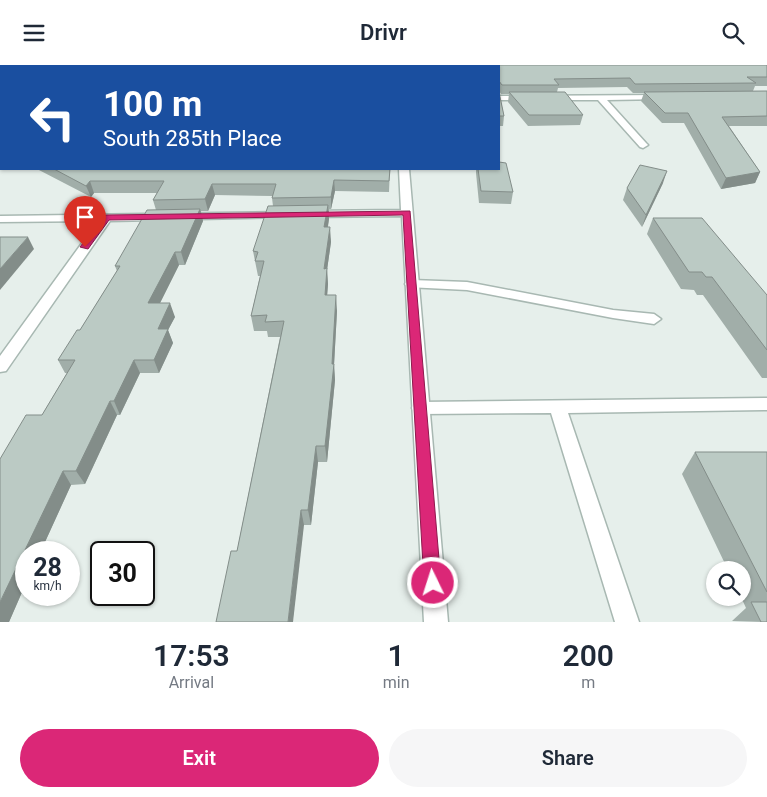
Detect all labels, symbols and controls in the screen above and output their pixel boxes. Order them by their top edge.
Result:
icon: menu [20,19,48,47]
icon: search [719,19,747,47]
text: Drivr [360,20,407,45]
text: 100 m [103,84,202,125]
icon: left [20,85,85,150]
text: South 285th Place [103,126,282,151]
pin [64,196,106,247]
icon: arrive [71,203,99,231]
speed limit sign: 30 [90,541,155,606]
text: 28 [33,553,62,582]
position arrow [406,556,458,608]
map controls [706,561,751,606]
button: search [706,561,751,606]
text: km/h [33,579,62,593]
text: 17:53 [153,638,230,673]
text: 1 [388,638,405,673]
text: 200 [563,638,614,673]
text: Arrival [169,673,214,692]
text: min [383,673,410,692]
text: m [581,673,595,692]
button: Exit [20,729,379,787]
button: Share [389,729,747,787]

